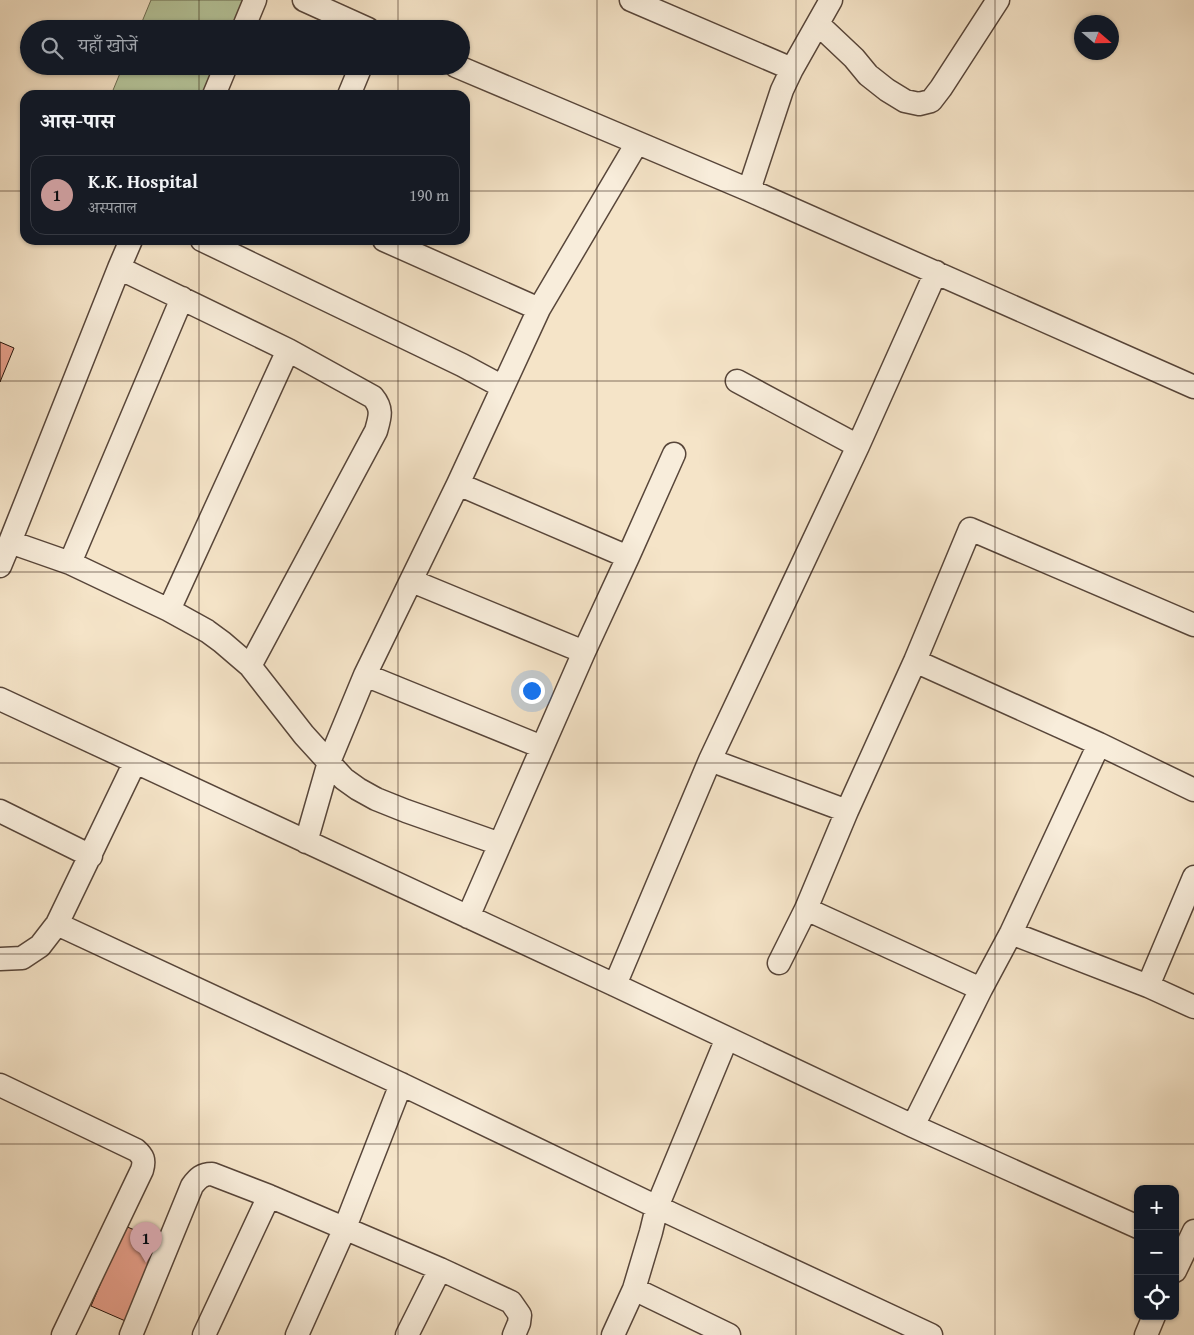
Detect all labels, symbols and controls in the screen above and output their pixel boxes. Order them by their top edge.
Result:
north arrow [1074,15,1119,60]
search box [20,20,470,75]
text: यहाँ खोजें [78,31,138,59]
icon: search [38,34,66,62]
text: आस-पास [40,105,114,136]
text: K.K. Hospital [88,167,198,195]
text: 1 [53,183,61,207]
text: 190 m [409,183,449,207]
text: अस्पताल [88,195,137,219]
your location [519,678,545,704]
map controls [1134,1185,1179,1320]
button: + [1134,1185,1179,1230]
pin: 1 [130,1222,162,1263]
button: − [1134,1230,1179,1275]
button: locate [1134,1275,1179,1320]

